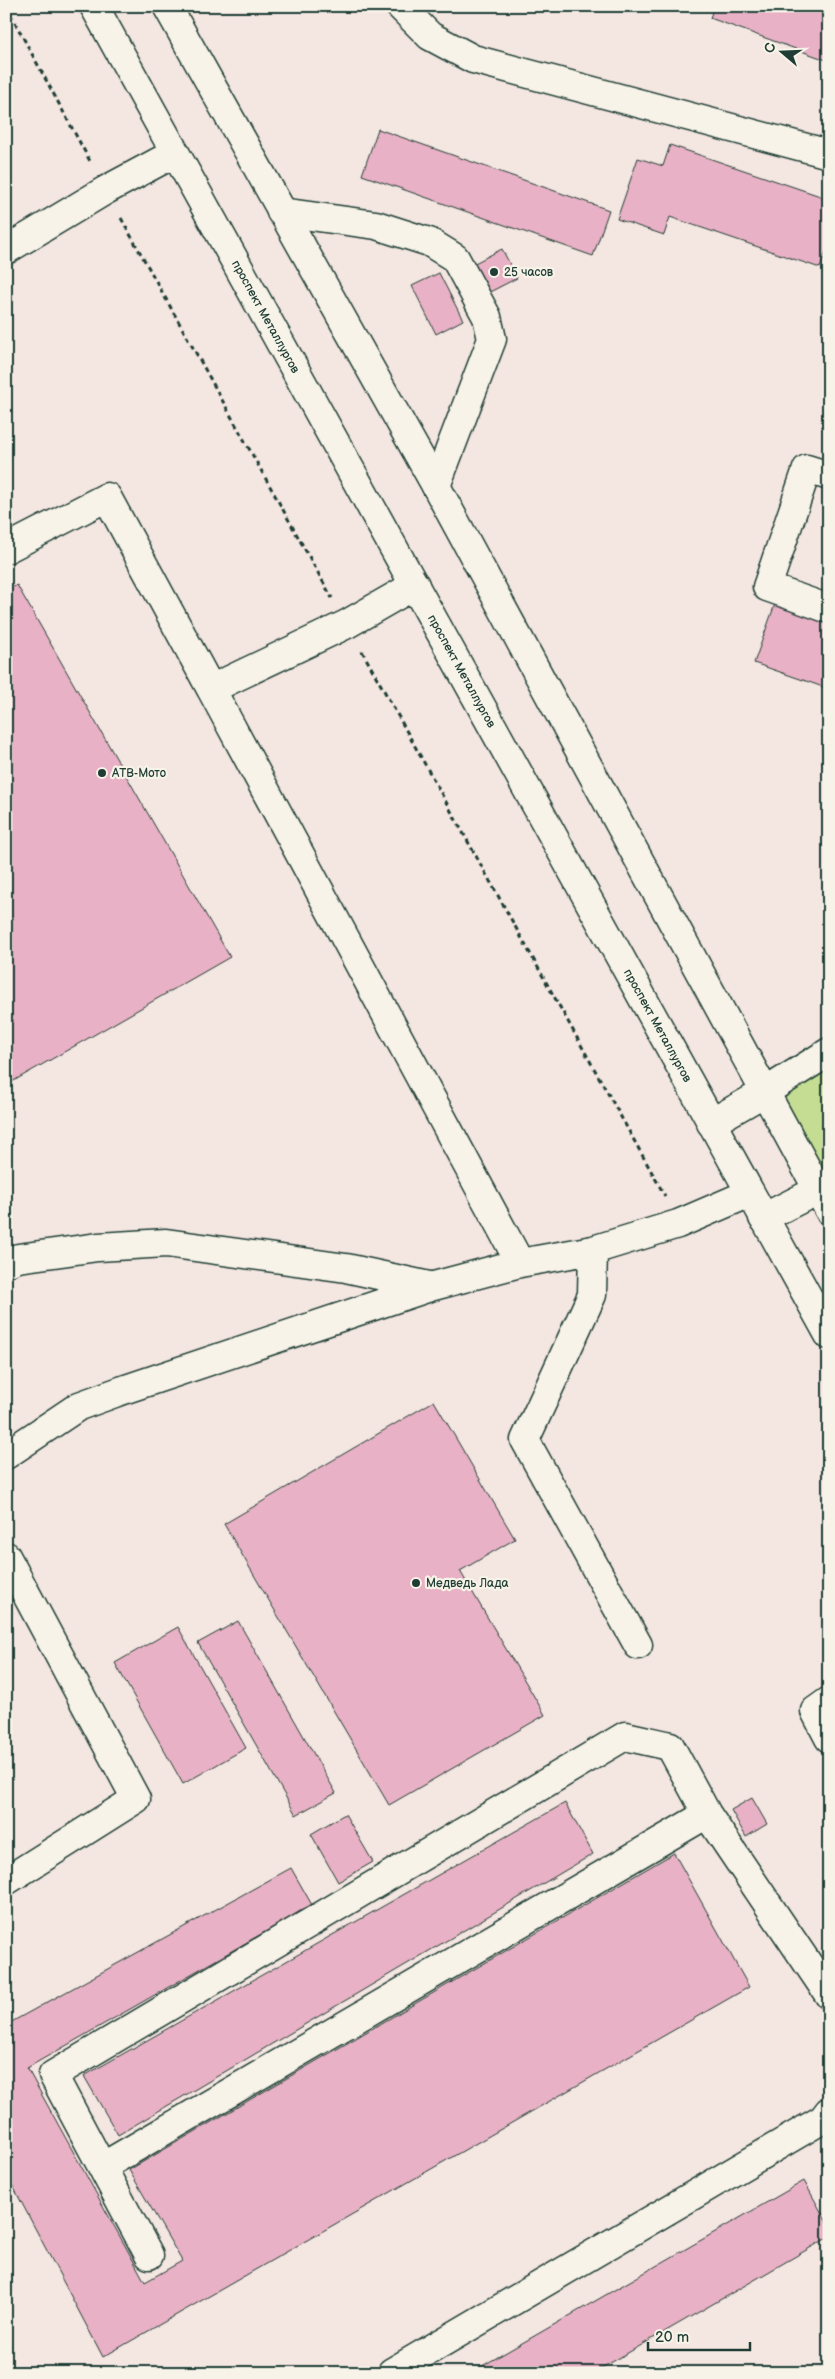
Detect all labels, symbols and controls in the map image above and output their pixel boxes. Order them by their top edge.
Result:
north arrow [758,28,808,78]
text: С [761,40,780,55]
street label: проспект Металлургов [228,258,303,377]
place label: 25 часов [504,265,554,280]
marker: 25 часов [488,266,500,278]
street label: проспект Металлургов [424,612,499,731]
place label: АТВ-Мото [111,766,166,781]
marker: АТВ-Мото [96,767,108,779]
street label: проспект Металлургов [620,967,695,1085]
place label: Медведь Лада [426,1576,509,1591]
marker: Медведь Лада [410,1577,422,1589]
scale bar [648,2319,750,2351]
text: 20 m [655,2328,689,2347]

